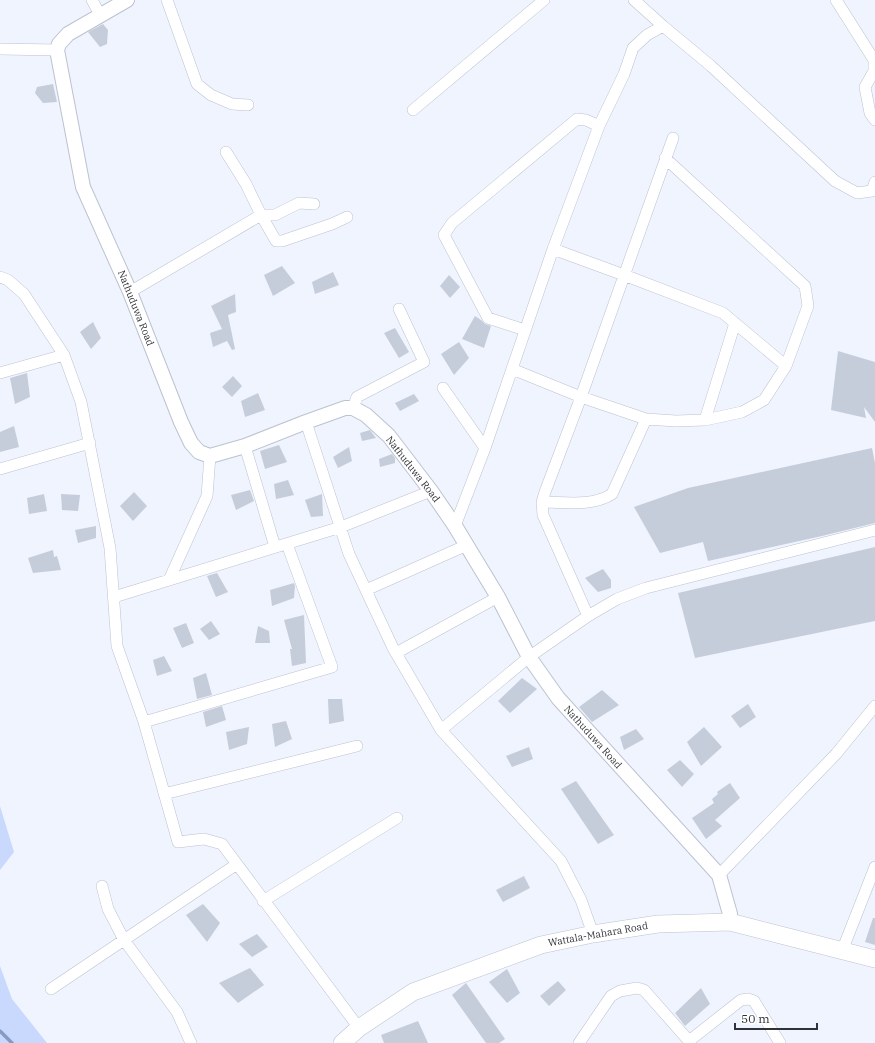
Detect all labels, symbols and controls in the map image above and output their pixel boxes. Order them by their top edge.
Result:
street label: Nathuduwa Road [115,268,157,348]
street label: Nathuduwa Road [383,433,443,505]
street label: Nathuduwa Road [561,703,625,771]
street label: Wattala-Mahara Road [547,919,649,949]
scale bar [735,1005,817,1031]
text: 50 m [741,1011,770,1026]

